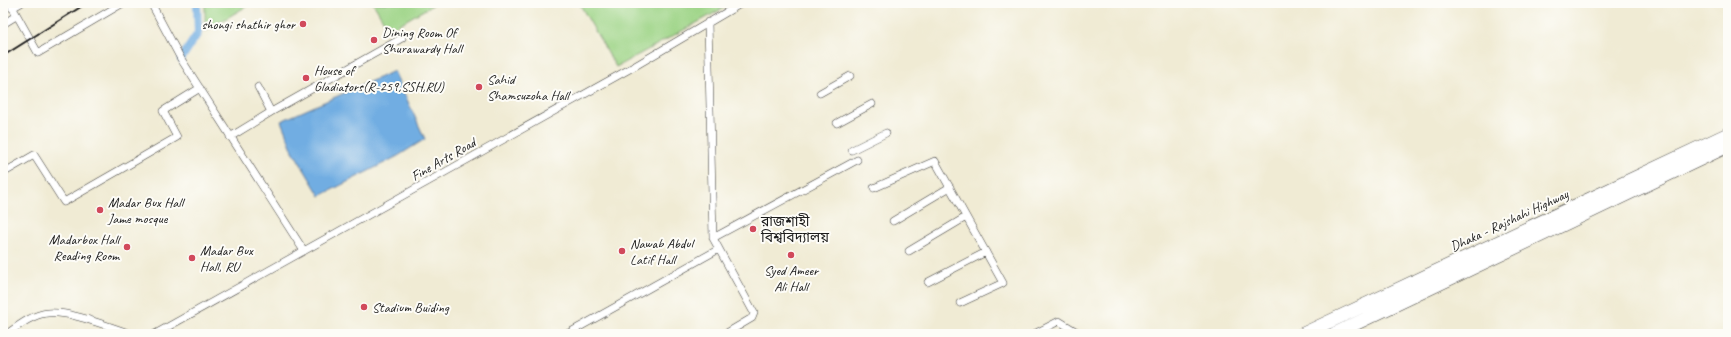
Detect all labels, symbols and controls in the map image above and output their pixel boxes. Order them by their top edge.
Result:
place label: shongi shathir ghor [201,16,296,33]
marker: shongi shathir ghor [298,19,308,29]
place label: Dining Room Of Shurawardy Hall [382,24,464,57]
marker: Dining Room Of Shurawardy Hall [369,35,379,45]
place label: House of Gladiators(R-259,SSH,RU) [314,62,445,95]
place label: Sahid Shamsuzoha Hall [487,71,571,104]
marker: House of Gladiators(R-259,SSH,RU) [301,73,311,83]
marker: Sahid Shamsuzoha Hall [474,82,484,92]
street label: Fine Arts Road [408,133,481,185]
street label: Dhaka - Rajshahi Highway [1448,185,1572,255]
place label: Madar Bux Hall Jame mosque [107,194,186,227]
marker: Madar Bux Hall Jame mosque [95,205,105,215]
place label: রাজশাহী বিশ্ববিদ্যালয় [760,213,829,246]
marker: রাজশাহী বিশ্ববিদ্যালয় [748,224,758,234]
place label: Madarbox Hall Reading Room [49,231,122,264]
place label: Nawab Abdul Latif Hall [630,235,695,268]
marker: Madarbox Hall Reading Room [122,242,132,252]
place label: Madar Bux Hall, RU [200,242,254,275]
marker: Nawab Abdul Latif Hall [617,246,627,256]
marker: Syed Ameer Ali Hall [786,250,796,260]
marker: Madar Bux Hall, RU [187,253,197,263]
place label: Syed Ameer Ali Hall [764,262,820,295]
place label: Stadium Buiding [372,299,450,316]
marker: Stadium Buiding [359,302,369,312]

